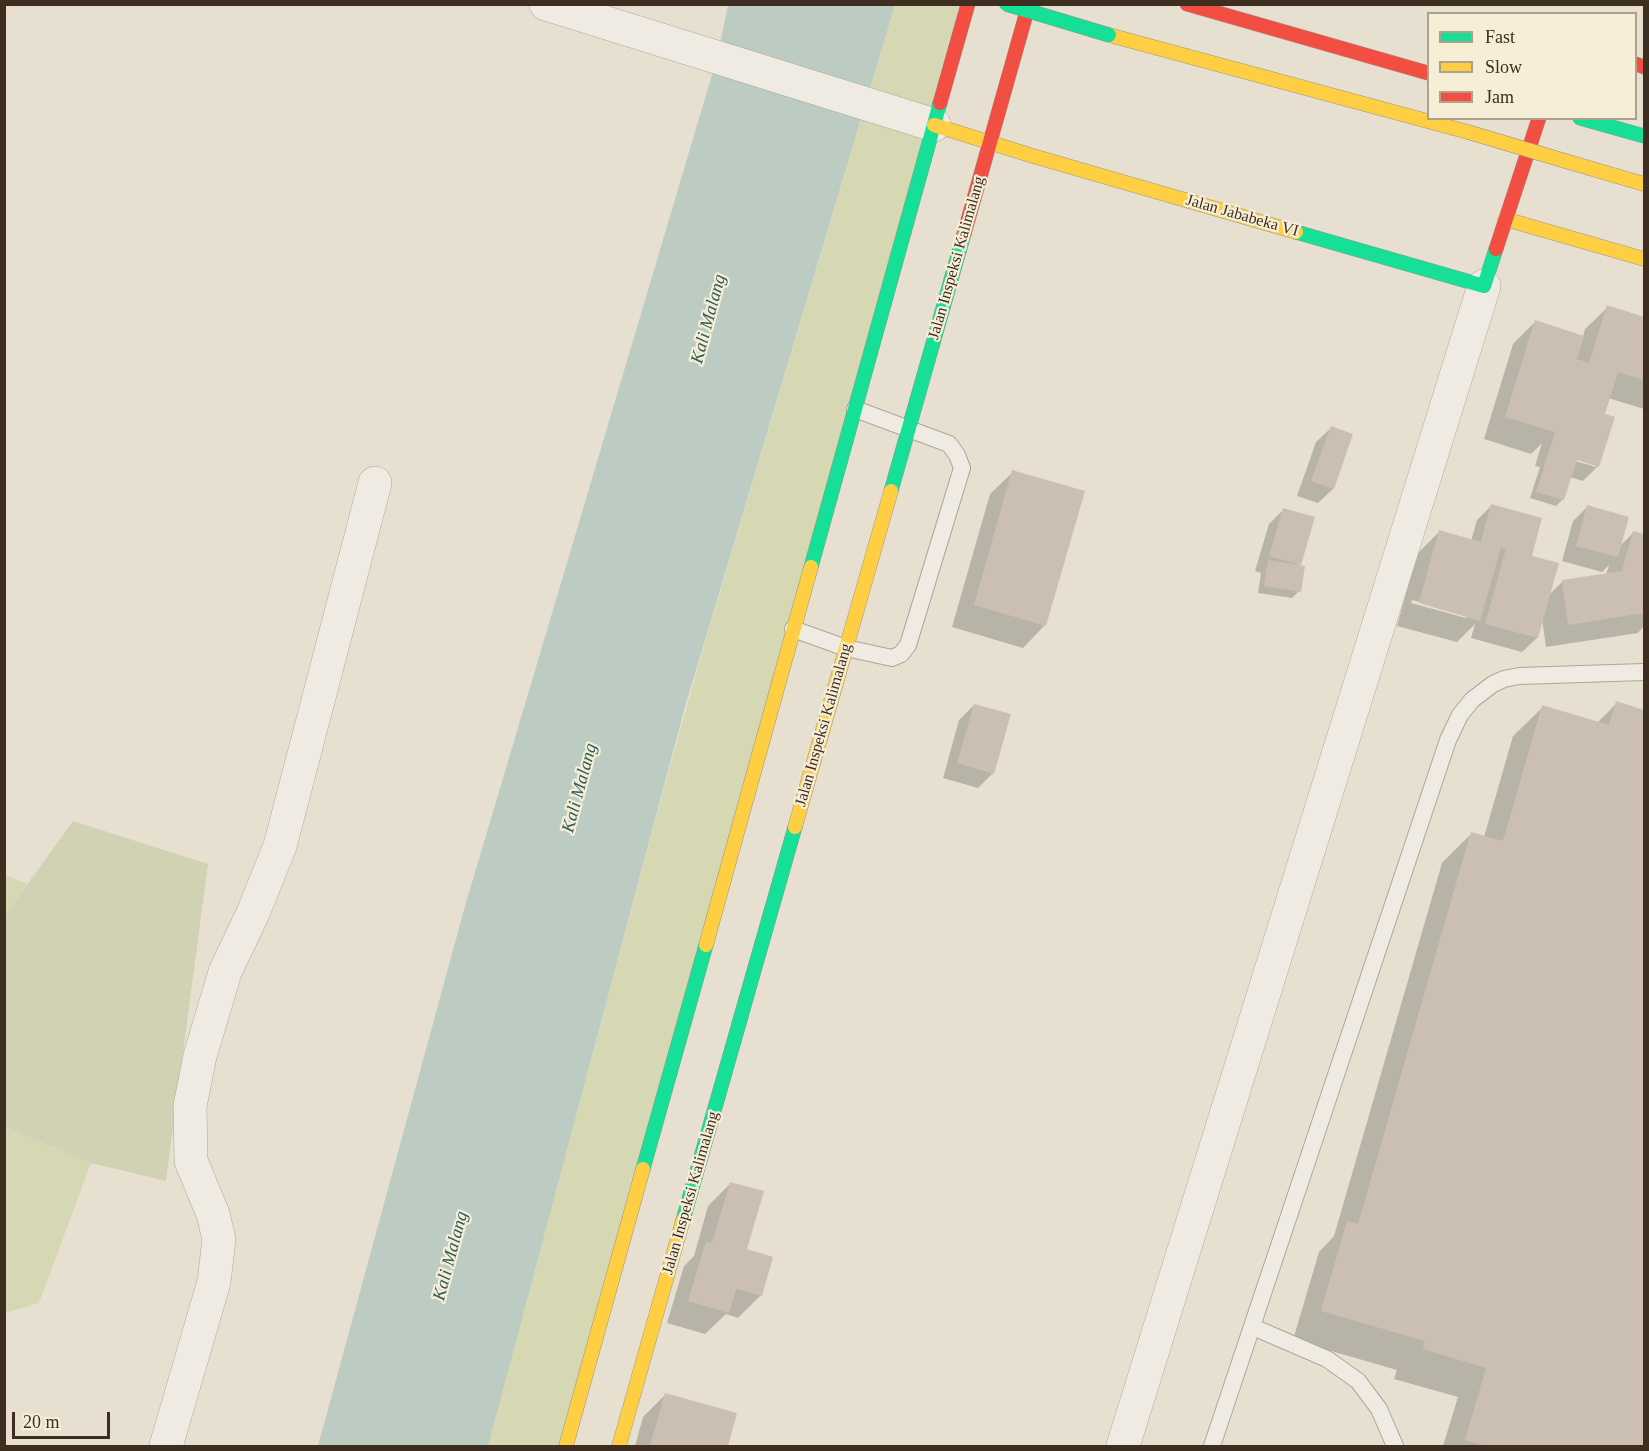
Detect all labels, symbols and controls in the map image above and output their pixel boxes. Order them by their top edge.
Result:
legend [1427,12,1637,120]
text: Fast [1485,27,1515,47]
text: Slow [1485,57,1522,77]
text: Jam [1485,87,1514,107]
street label: Jalan Inspeksi Kalimalang [925,174,989,342]
street label: Jalan Jababeka VI [1183,191,1301,241]
water label: Kali Malang [687,272,731,366]
street label: Jalan Inspeksi Kalimalang [792,641,856,809]
water label: Kali Malang [558,741,602,835]
street label: Jalan Inspeksi Kalimalang [659,1109,723,1277]
water label: Kali Malang [429,1209,473,1303]
scale bar [15,1400,112,1438]
text: 20 m [23,1412,60,1432]

